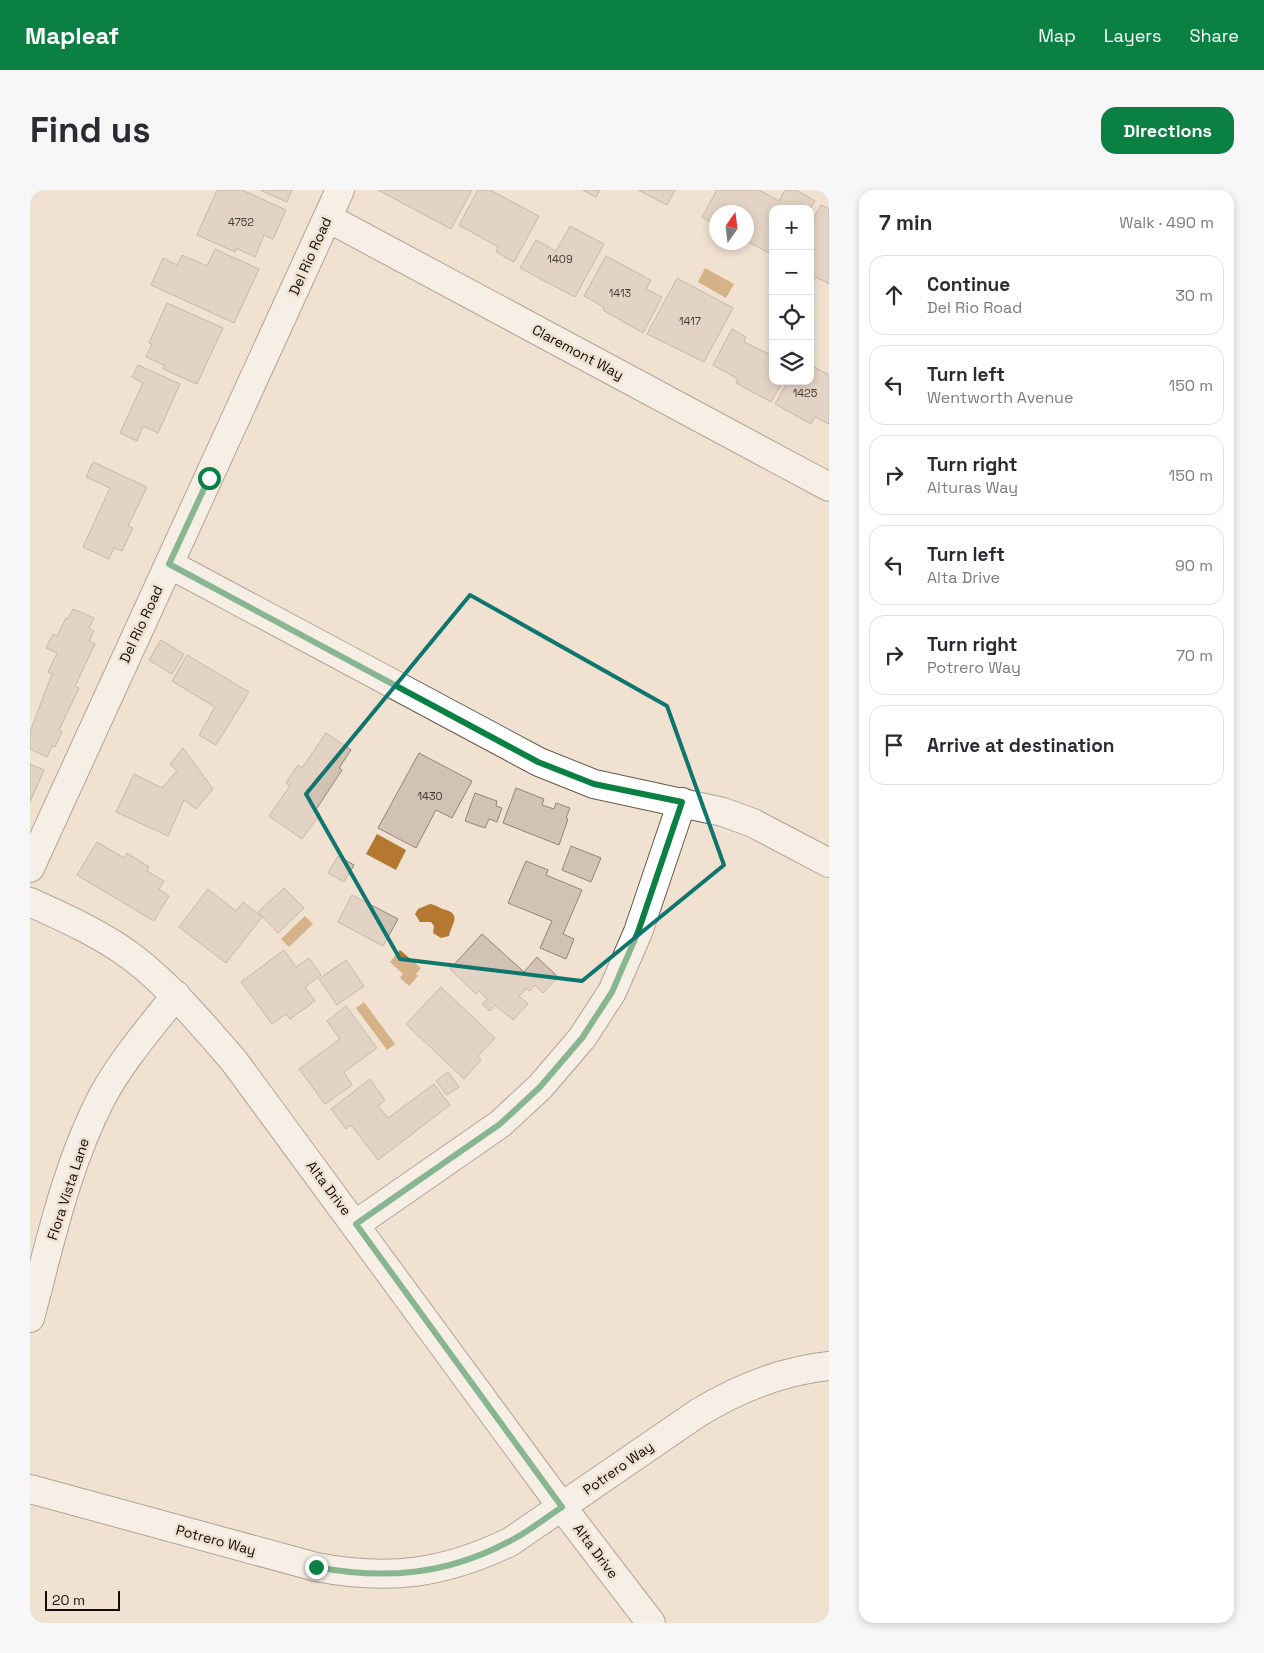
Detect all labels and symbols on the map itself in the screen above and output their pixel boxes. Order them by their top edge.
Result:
north arrow [709,205,754,250]
street label: Del Rio Road [285,214,335,298]
house number: 4752 [228,215,254,229]
house number: 1409 [547,252,573,266]
house number: 1413 [609,286,632,300]
house number: 1417 [679,314,701,328]
street label: Claremont Way [529,320,627,384]
house number: 1425 [793,386,818,400]
route start [198,467,221,490]
street label: Del Rio Road [115,582,167,666]
house number: 1430 [417,789,443,803]
street label: Flora Vista Lane [43,1136,93,1242]
street label: Alta Drive [303,1157,355,1219]
street label: Potrero Way [579,1437,657,1499]
street label: Alta Drive [570,1520,622,1582]
street label: Potrero Way [174,1521,258,1559]
route end [305,1556,328,1579]
scale bar [45,1588,120,1611]

